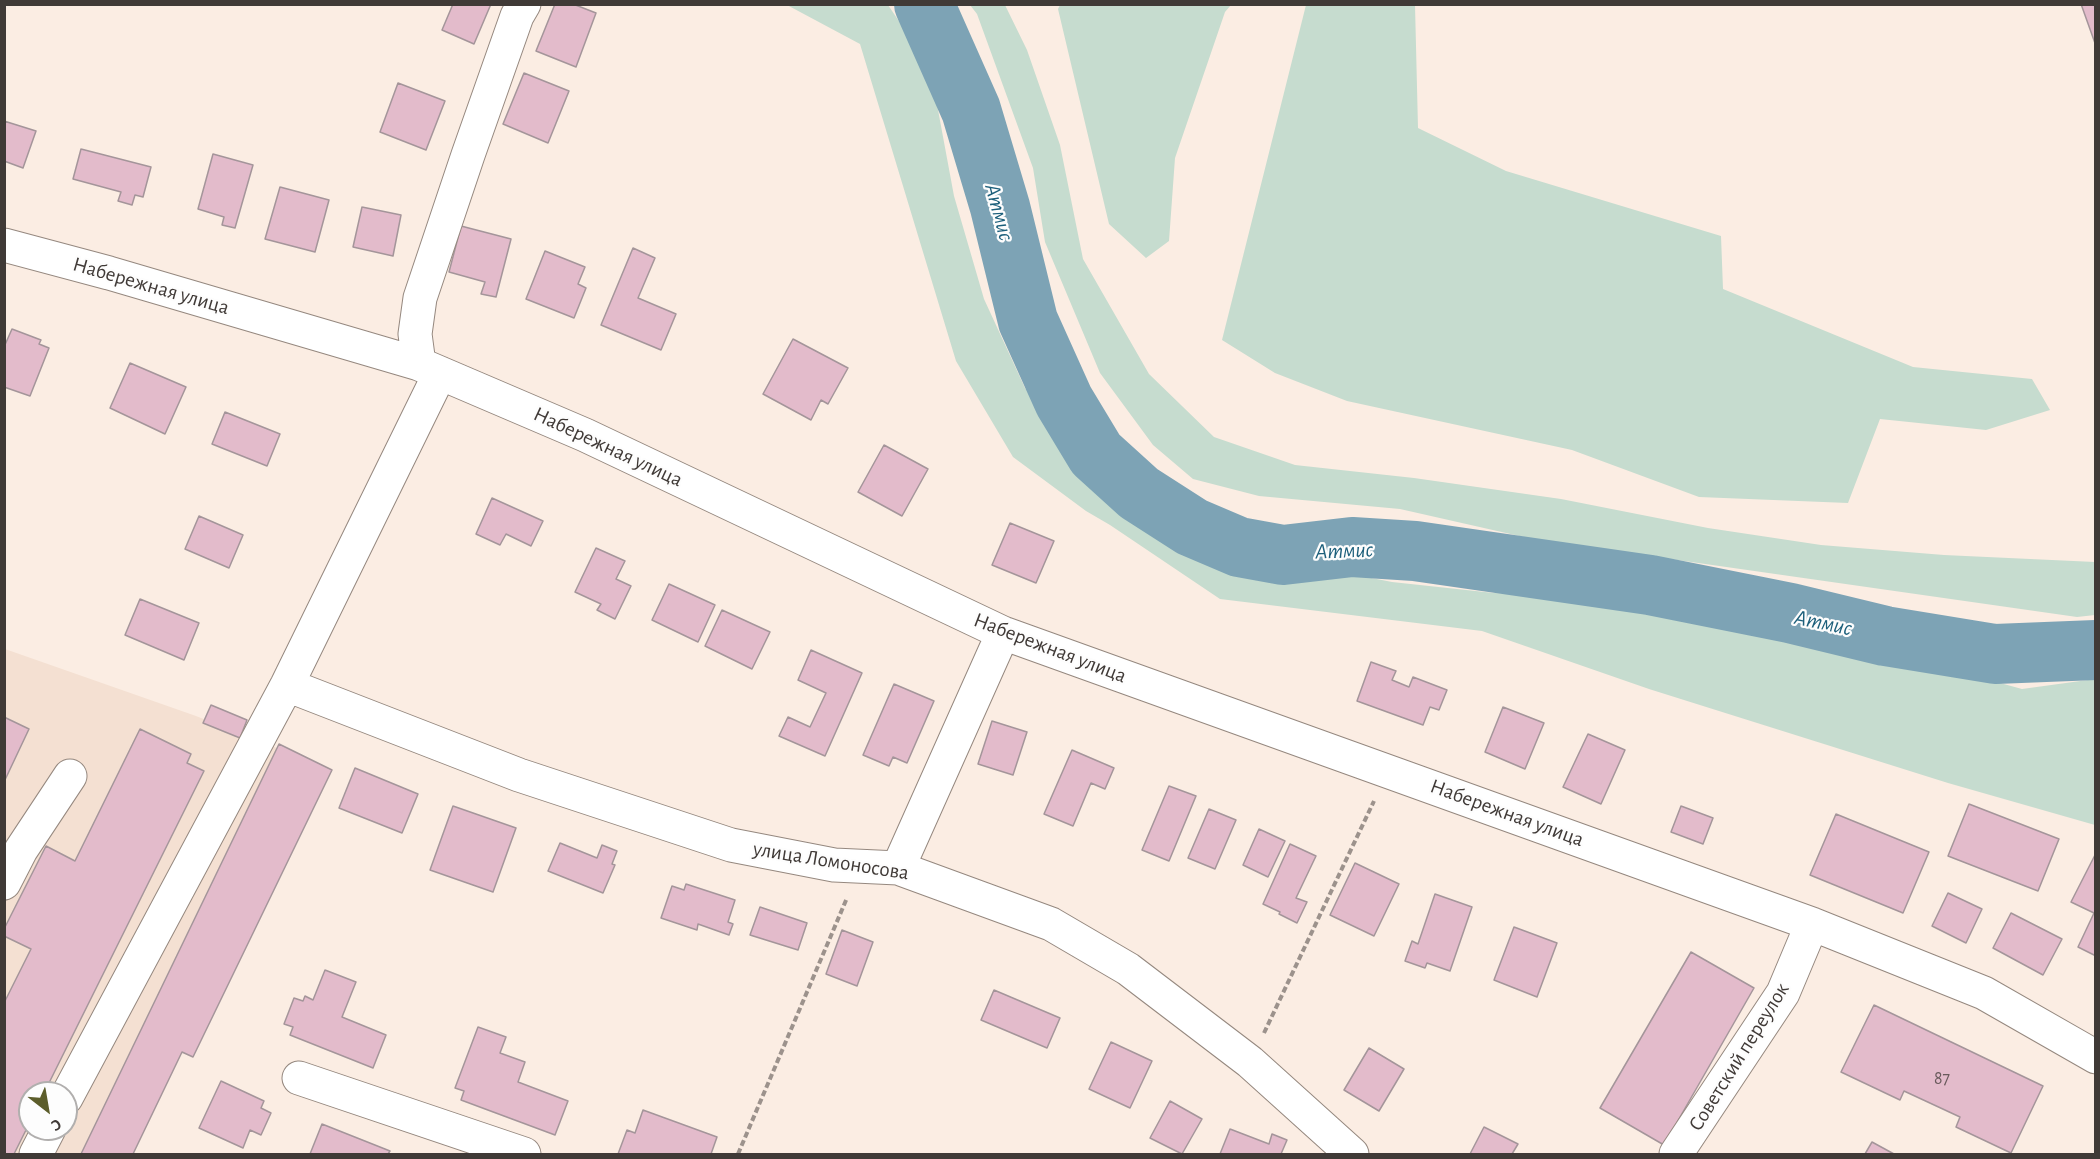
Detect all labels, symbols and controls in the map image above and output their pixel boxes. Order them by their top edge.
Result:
water label: Атмис [979,181,1019,243]
street label: Набережная улица [70,252,232,320]
street label: Набережная улица [529,401,687,493]
water label: Атмис [1315,537,1373,565]
water label: Атмис [1792,604,1854,642]
street label: Набережная улица [970,607,1130,689]
street label: Набережная улица [1427,774,1587,852]
street label: улица Ломоносова [751,836,911,886]
street label: Советский переулок [1683,978,1795,1136]
house number: 87 [1934,1068,1950,1090]
north arrow [18,1081,78,1141]
text: С [48,1116,64,1134]

